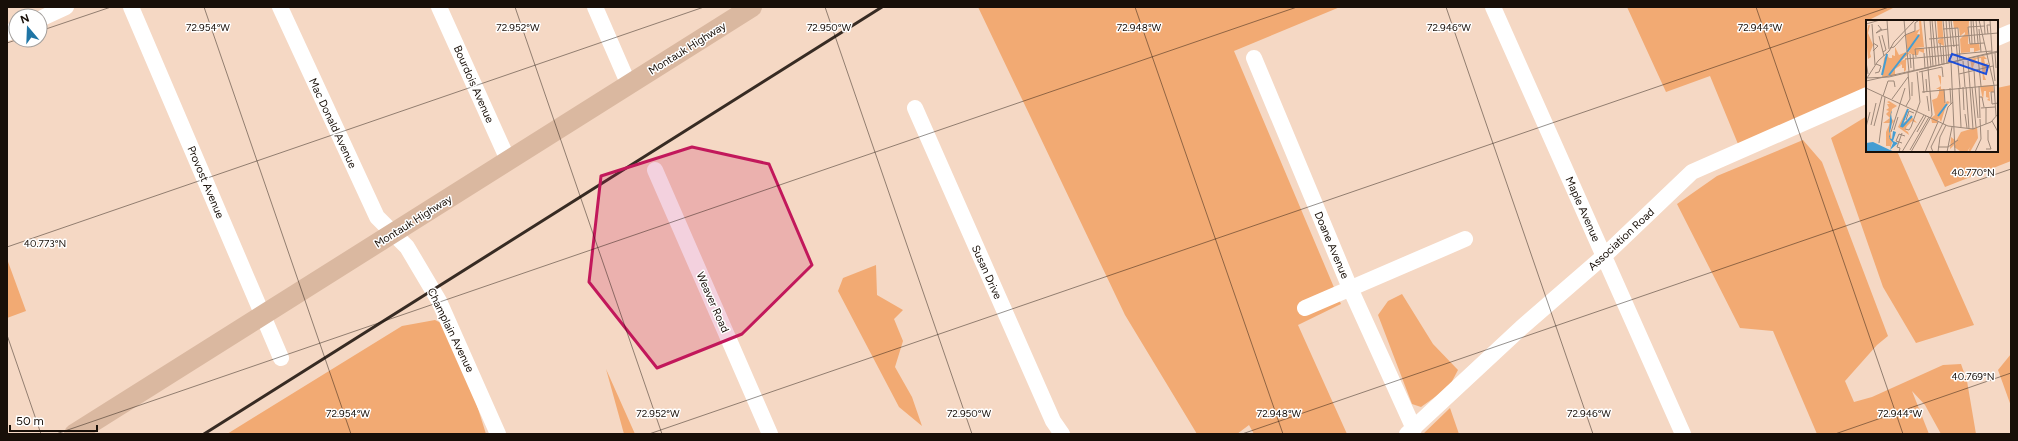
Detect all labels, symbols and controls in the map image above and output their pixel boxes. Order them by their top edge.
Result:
north arrow [8,8,48,48]
text: N [19,11,31,27]
street label: Montauk Highway [646,19,729,77]
inset map [1866,20,1998,152]
text: 72.954°W [186,21,230,34]
text: 72.952°W [496,21,540,34]
text: 72.950°W [807,21,851,34]
text: 72.948°W [1117,21,1162,34]
text: 72.946°W [1427,21,1471,34]
text: 72.944°W [1738,21,1783,34]
street label: Bourdois Avenue [451,43,496,125]
street label: Mac Donald Avenue [306,76,359,170]
street label: Provost Avenue [184,144,227,220]
text: 40.770°N [1951,166,1995,179]
street label: Maple Avenue [1562,175,1603,244]
street label: Montauk Highway [372,192,455,250]
street label: Association Road [1586,205,1657,273]
street label: Doane Avenue [1312,210,1352,281]
text: 40.773°N [24,237,66,250]
street label: Susan Drive [969,243,1004,301]
street label: Weaver Road [693,270,732,335]
street label: Champlain Avenue [425,286,477,374]
text: 40.769°N [1952,370,1994,383]
scale bar [10,407,97,433]
text: 72.954°W [326,407,370,420]
text: 72.952°W [636,407,680,420]
text: 72.950°W [947,407,991,420]
text: 72.948°W [1257,407,1302,420]
text: 72.946°W [1567,407,1611,420]
text: 72.944°W [1878,407,1923,420]
text: 50 m [16,414,44,428]

